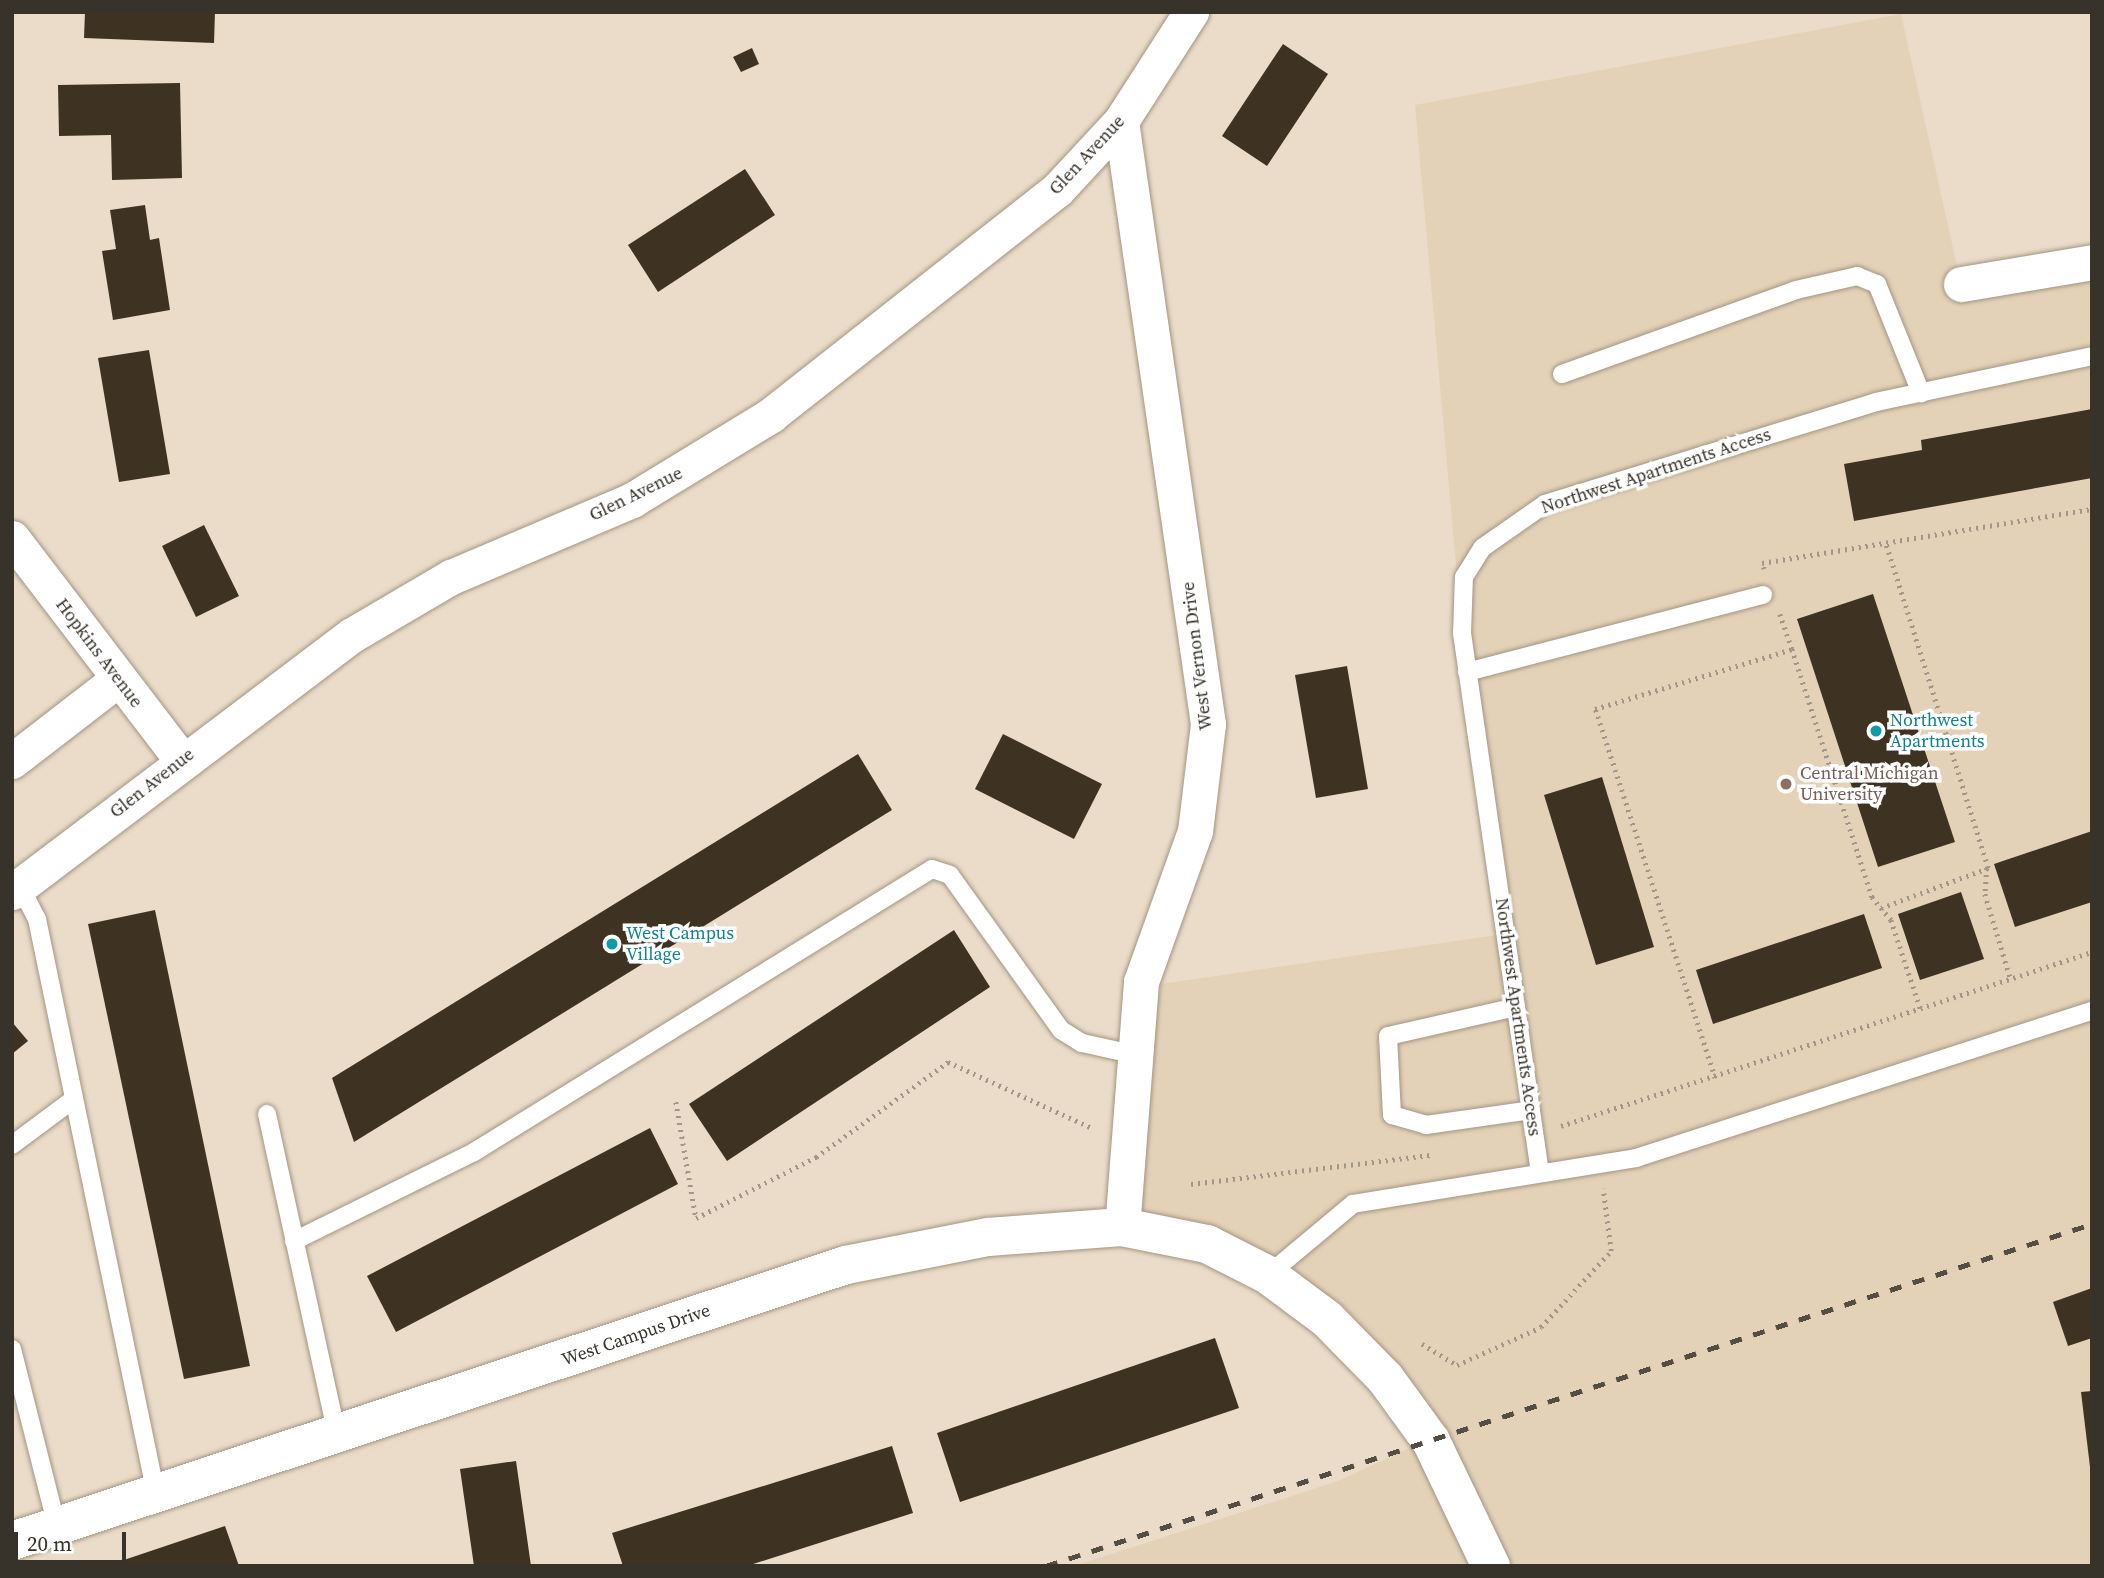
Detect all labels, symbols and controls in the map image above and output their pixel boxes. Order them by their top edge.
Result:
street label: Glen Avenue [1045,111,1129,199]
street label: Northwest Apartments Access [1538,424,1774,518]
street label: Glen Avenue [586,462,686,526]
street label: West Vernon Drive [1177,580,1217,732]
street label: Hopkins Avenue [51,594,147,712]
place label: Northwest Apartments [1890,710,1985,752]
marker: Northwest Apartments [1868,723,1884,739]
street label: Glen Avenue [106,743,198,823]
place label: Central Michigan University [1800,763,1939,806]
marker: Central Michigan University [1778,776,1794,792]
street label: Northwest Apartments Access [1491,897,1545,1137]
place label: West Campus Village [626,923,734,965]
marker: West Campus Village [604,936,620,952]
street label: West Campus Drive [559,1299,713,1371]
scale bar [18,1518,130,1562]
text: 20 m [27,1529,72,1558]

